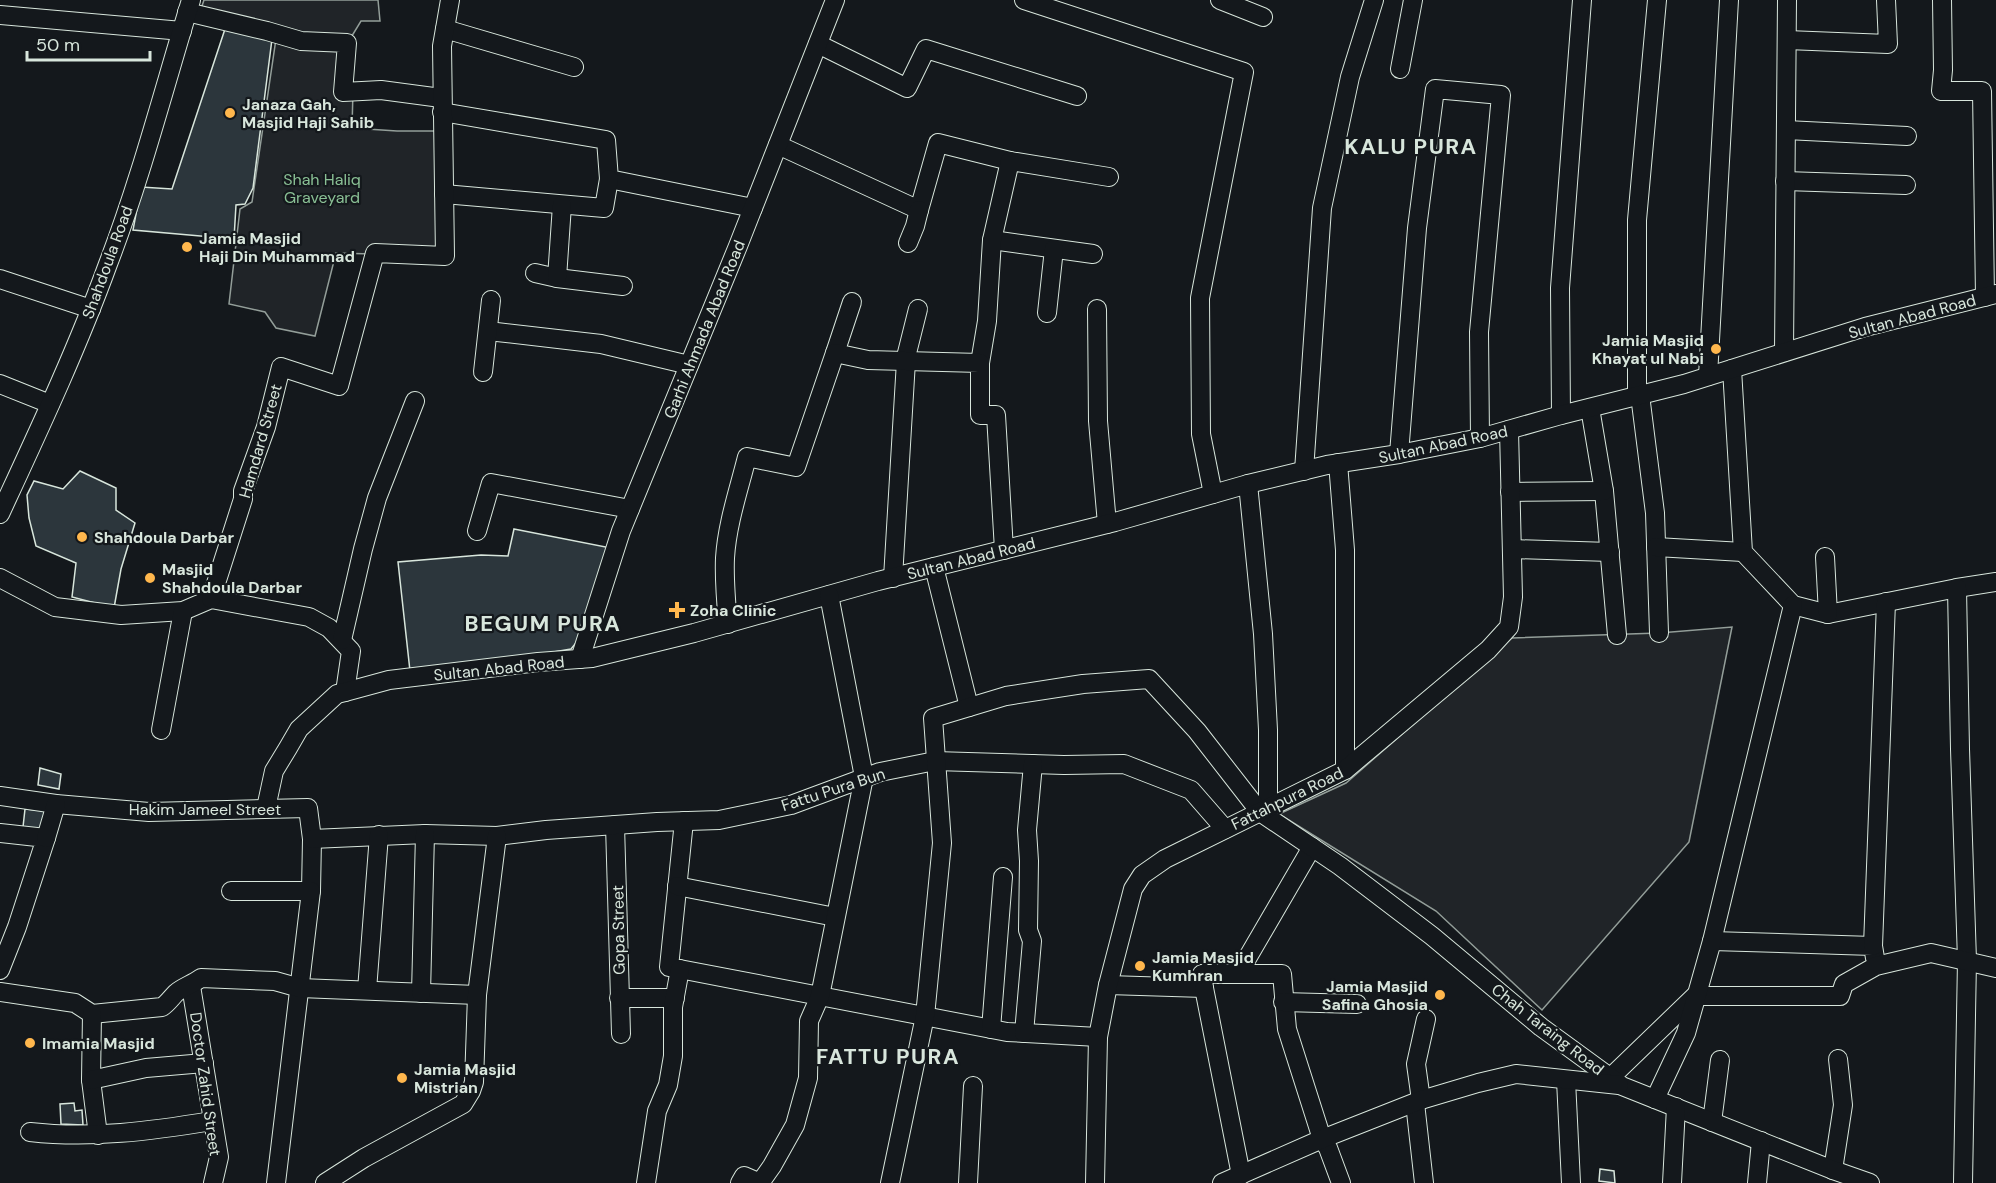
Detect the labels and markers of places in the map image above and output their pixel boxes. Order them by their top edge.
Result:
place label: Janaza Gah, Masjid Haji Sahib [242,94,374,133]
marker: Janaza Gah, Masjid Haji Sahib [223,106,237,120]
place label: Jamia Masjid Haji Din Muhammad [199,228,355,267]
marker: Jamia Masjid Haji Din Muhammad [180,240,194,254]
place label: Jamia Masjid Khayat ul Nabi [1592,330,1704,369]
marker: Jamia Masjid Khayat ul Nabi [1709,342,1723,356]
place label: Shahdoula Darbar [94,527,234,548]
marker: Shahdoula Darbar [75,530,89,544]
place label: Masjid Shahdoula Darbar [162,559,302,598]
marker: Masjid Shahdoula Darbar [143,571,157,585]
place label: Zoha Clinic [690,600,776,621]
marker: Zoha Clinic [668,601,686,619]
place label: Jamia Masjid Kumhran [1152,947,1254,986]
marker: Jamia Masjid Kumhran [1133,959,1147,973]
place label: Jamia Masjid Safina Ghosia [1322,976,1428,1015]
marker: Jamia Masjid Safina Ghosia [1433,988,1447,1002]
place label: Imamia Masjid [42,1033,155,1054]
marker: Imamia Masjid [23,1036,37,1050]
place label: Jamia Masjid Mistrian [414,1059,516,1098]
marker: Jamia Masjid Mistrian [395,1071,409,1085]

